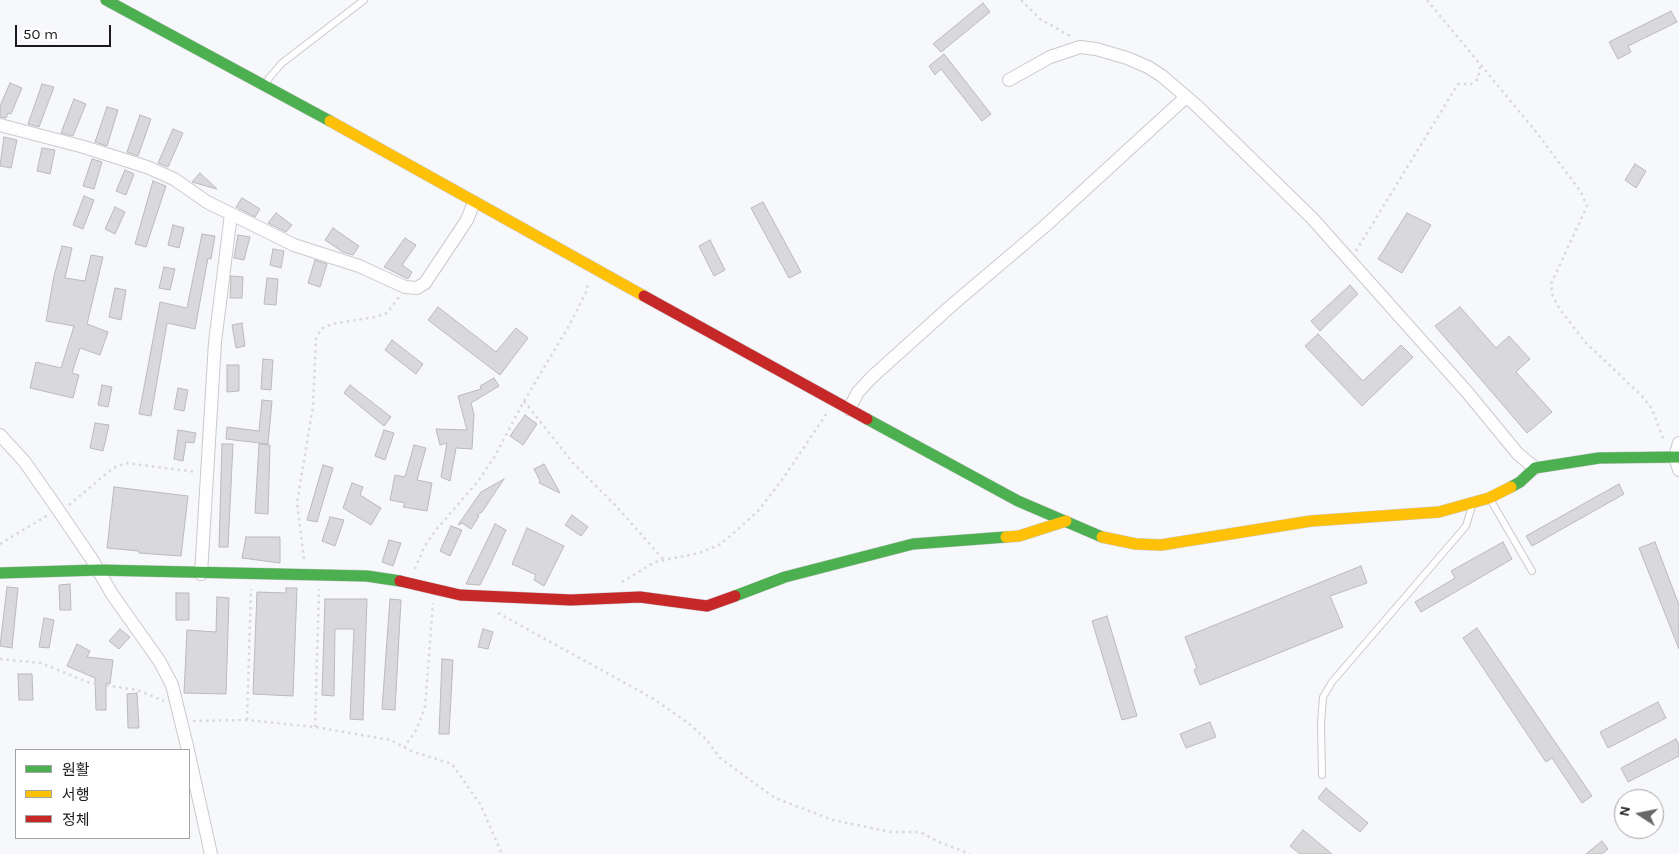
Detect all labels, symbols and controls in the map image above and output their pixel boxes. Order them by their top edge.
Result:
scale bar [18,15,114,47]
text: 50 m [23,25,58,43]
legend [15,749,190,839]
text: 원활 [62,761,90,779]
text: 서행 [62,786,90,804]
north arrow [1614,789,1664,839]
text: N [1615,805,1634,818]
text: 정체 [62,811,90,829]

